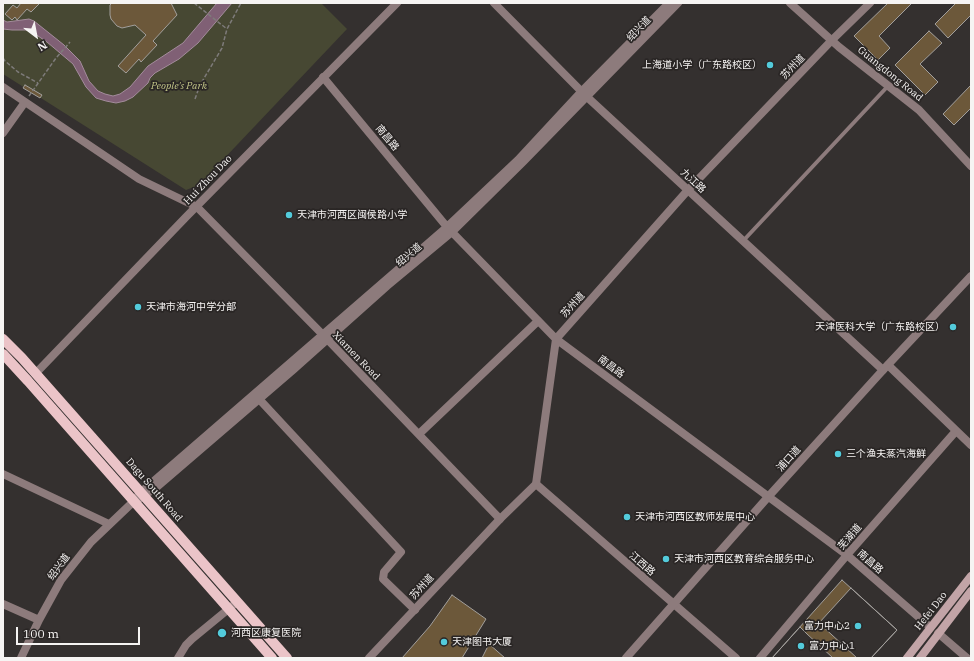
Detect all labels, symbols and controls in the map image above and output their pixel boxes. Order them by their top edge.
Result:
street label: 绍兴道 [624,14,654,44]
north arrow [16,16,56,56]
text: N [35,38,50,54]
street label: Guangdong Road [855,44,925,104]
street label: 苏州道 [778,52,808,82]
place label: 上海道小学（广东路校区） [642,59,762,71]
marker: 上海道小学（广东路校区） [765,60,775,70]
park label: People's Park [151,80,207,92]
street label: 南昌路 [373,123,401,153]
street label: Hui Zhou Dao [181,153,235,207]
street label: 九江路 [678,166,708,196]
place label: 天津市河西区闽侯路小学 [297,209,407,221]
marker: 天津市河西区闽侯路小学 [284,210,294,220]
street label: 绍兴道 [394,241,424,269]
street label: 苏州道 [559,290,587,320]
place label: 天津市海河中学分部 [146,301,236,313]
marker: 天津市海河中学分部 [133,302,143,312]
place label: 天津医科大学（广东路校区） [815,321,945,333]
marker: 天津医科大学（广东路校区） [948,322,958,332]
street label: Xiamen Road [330,329,382,383]
street label: 南昌路 [595,353,627,381]
street label: 浦口道 [775,444,803,474]
place label: 三个渔夫蒸汽海鲜 [846,448,926,460]
marker: 三个渔夫蒸汽海鲜 [833,449,843,459]
street label: Dagu South Road [123,456,185,524]
place label: 天津市河西区教师发展中心 [635,511,755,523]
marker: 天津市河西区教师发展中心 [622,512,632,522]
street label: 芜湖道 [836,522,864,552]
street label: 南昌路 [855,548,885,576]
street label: 江西路 [627,550,657,578]
street label: 绍兴道 [45,551,73,583]
place label: 天津市河西区教育综合服务中心 [674,553,814,565]
marker: 天津市河西区教育综合服务中心 [661,554,671,564]
street label: 苏州道 [407,572,437,602]
street label: Hefei Dao [912,589,950,633]
scale bar [18,619,142,645]
place label: 富力中心2 [804,620,850,632]
marker: 富力中心2 [853,621,863,631]
text: 100 m [23,626,59,641]
marker: 河西区康复医院 [216,627,228,639]
place label: 河西区康复医院 [231,627,301,639]
place label: 天津图书大厦 [452,636,512,648]
marker: 天津图书大厦 [439,637,449,647]
place label: 富力中心1 [809,640,855,652]
marker: 富力中心1 [796,641,806,651]

